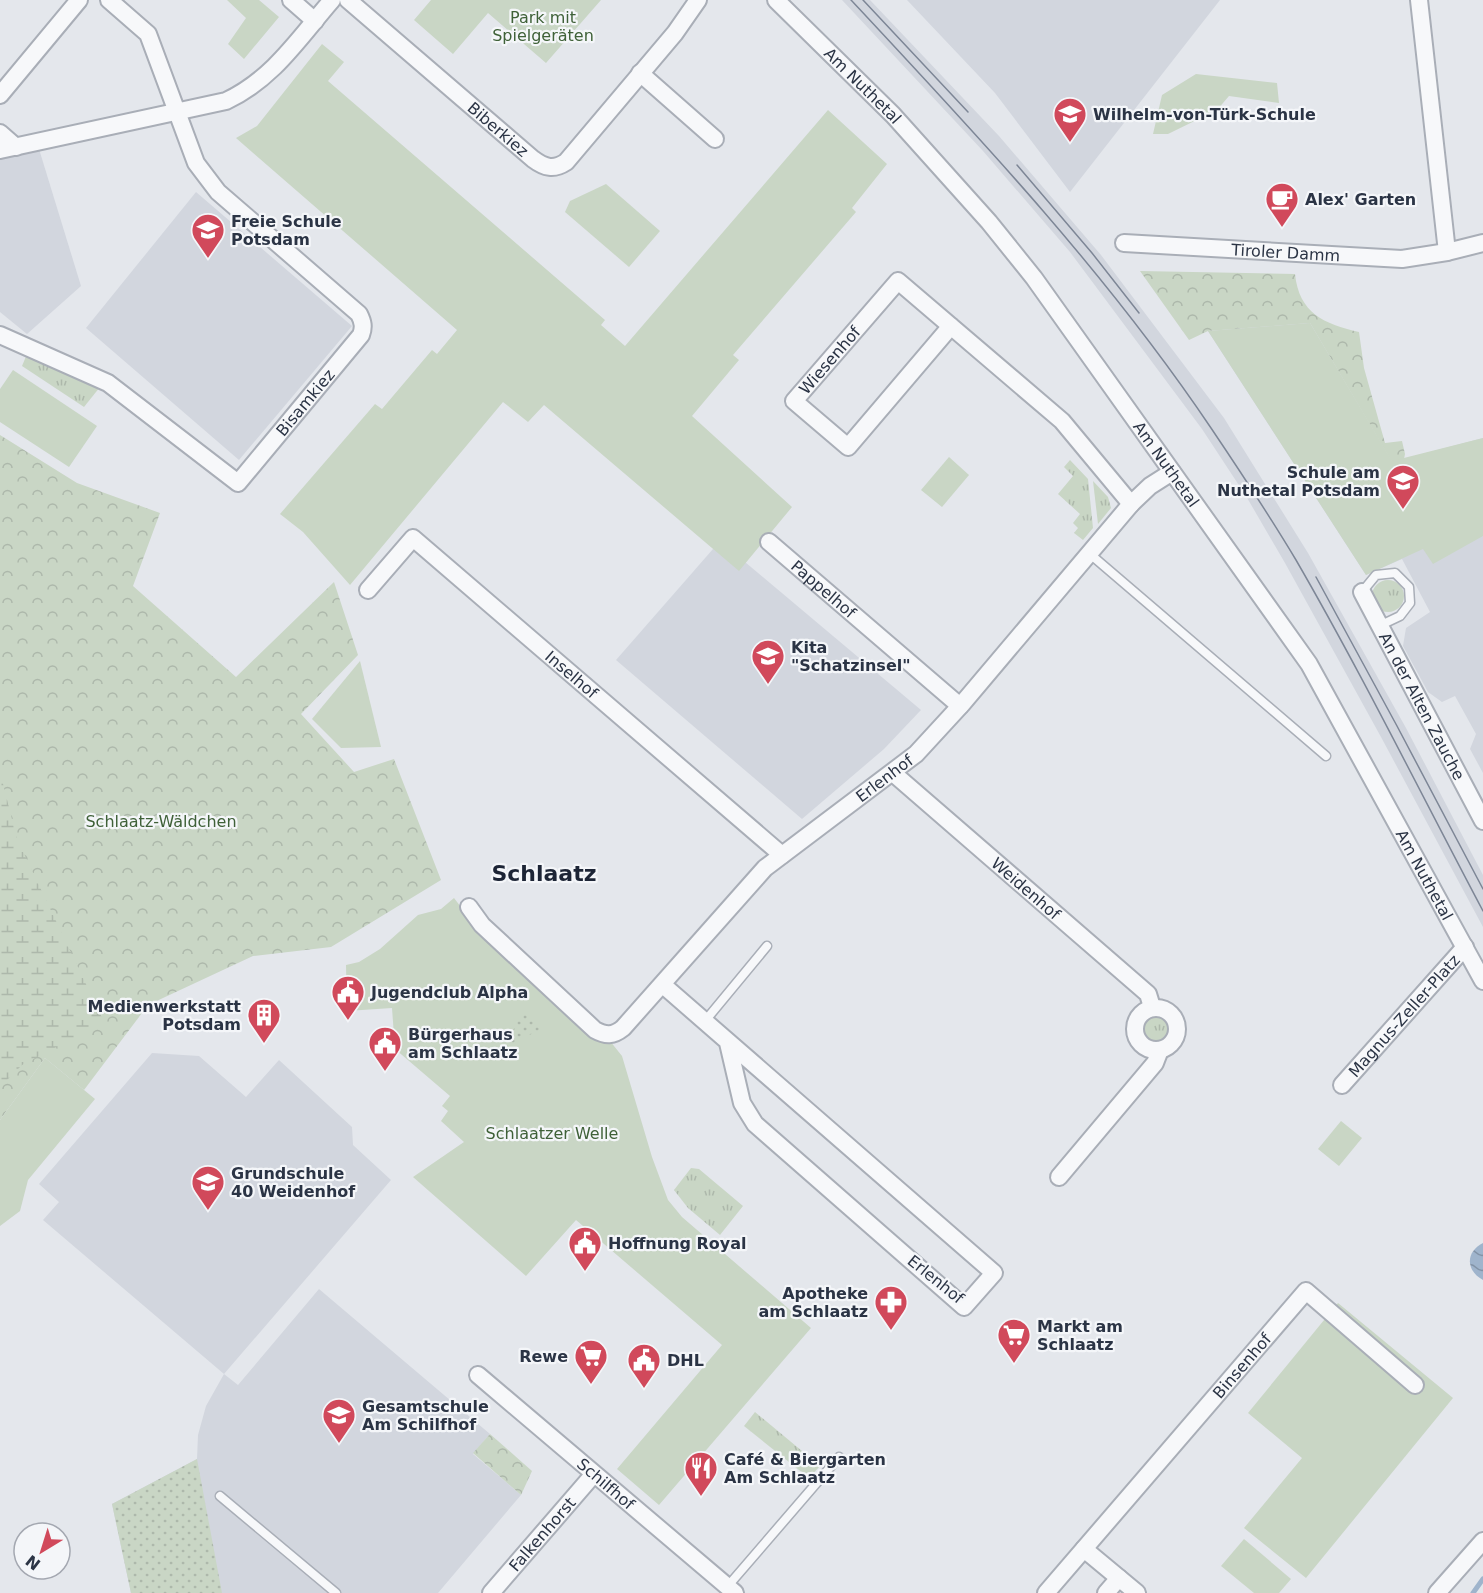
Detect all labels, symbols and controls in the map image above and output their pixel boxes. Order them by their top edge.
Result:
park label: Park mit Spielgeräten [492,8,594,45]
street label: Am Nuthetal [820,44,905,128]
school or university icon: Wilhelm-von-Türk-Schule [1052,96,1088,143]
street label: Biberkiez [464,98,532,161]
place label: Wilhelm-von-Türk-Schule [1093,105,1316,124]
cafe icon: Alex' Garten [1264,181,1300,228]
place label: Alex' Garten [1305,190,1416,209]
school or university icon: Freie Schule Potsdam [190,212,226,259]
place label: Freie Schule Potsdam [231,212,342,249]
street label: Tiroler Damm [1230,240,1341,265]
street label: Wiesenhof [795,322,865,398]
street label: Bisamkiez [272,365,339,440]
street label: Am Nuthetal [1129,418,1203,511]
place label: Schule am Nuthetal Potsdam [1217,463,1380,500]
school or university icon: Schule am Nuthetal Potsdam [1385,463,1421,510]
street label: Pappelhof [787,556,860,622]
street label: An der Alten Zauche [1375,629,1469,783]
school or university icon: Kita "Schatzinsel" [750,638,786,685]
place label: Kita "Schatzinsel" [791,638,911,675]
street label: Inselhof [541,647,602,703]
street label: Erlenhof [852,751,917,806]
park label: Schlaatz-Wäldchen [85,812,237,831]
street label: Am Nuthetal [1392,826,1457,924]
street label: Weidenhof [987,854,1064,924]
district label: Schlaatz [491,861,597,886]
street label: Magnus-Zeller-Platz [1345,951,1464,1081]
public building icon: Jugendclub Alpha [330,974,366,1021]
place label: Jugendclub Alpha [370,983,528,1002]
place label: Medienwerkstatt Potsdam [88,997,241,1034]
building icon: Medienwerkstatt Potsdam [246,997,282,1044]
public building icon: Bürgerhaus am Schlaatz [367,1025,403,1072]
place label: Bürgerhaus am Schlaatz [408,1025,517,1062]
park label: Schlaatzer Welle [486,1124,618,1143]
school or university icon: Grundschule 40 Weidenhof [190,1164,226,1211]
place label: Grundschule 40 Weidenhof [231,1164,356,1201]
public building icon: Hoffnung Royal [567,1225,603,1272]
place label: Hoffnung Royal [608,1234,747,1253]
street label: Erlenhof [904,1251,968,1308]
place label: Apotheke am Schlaatz [759,1284,868,1321]
pharmacy icon: Apotheke am Schlaatz [873,1284,909,1331]
supermarket icon: Markt am Schlaatz [996,1317,1032,1364]
place label: Markt am Schlaatz [1037,1317,1123,1354]
street label: Binsenhof [1209,1329,1275,1402]
supermarket icon: Rewe [573,1338,609,1385]
public building icon: DHL [626,1342,662,1389]
place label: Rewe [519,1347,568,1366]
place label: DHL [667,1351,704,1370]
school or university icon: Gesamtschule Am Schilfhof [321,1397,357,1444]
place label: Gesamtschule Am Schilfhof [362,1397,489,1434]
restaurant icon: Café & Biergarten Am Schlaatz [683,1450,719,1497]
place label: Café & Biergarten Am Schlaatz [724,1450,886,1487]
street label: Schilfhof [573,1454,639,1514]
street label: Falkenhorst [505,1493,580,1575]
north arrow [12,1521,72,1581]
text: N [22,1551,44,1574]

